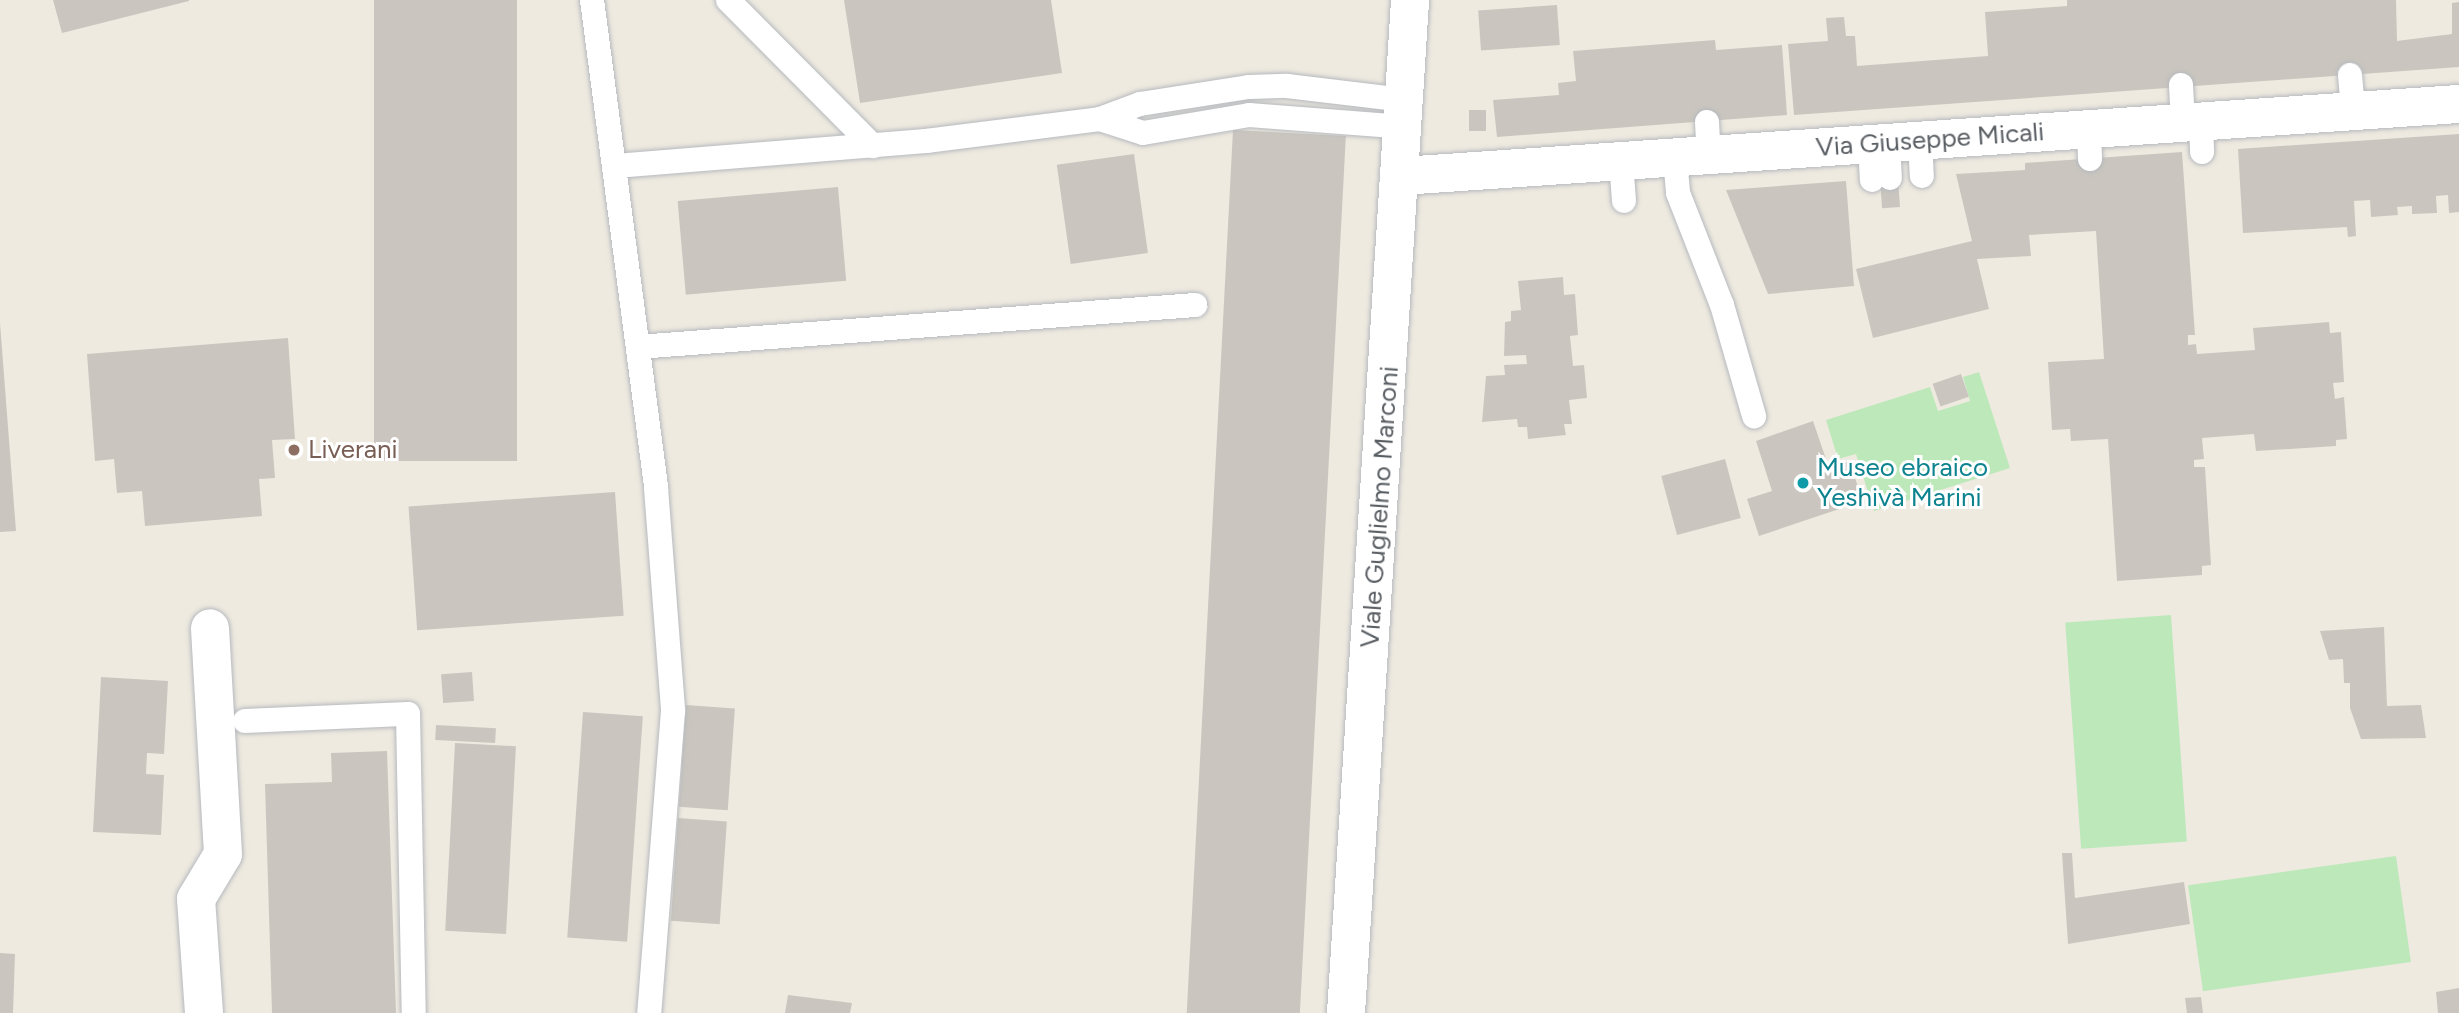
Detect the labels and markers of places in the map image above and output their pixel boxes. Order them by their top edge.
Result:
place label: Liverani [308,434,398,466]
marker: Liverani [286,442,302,458]
place label: Museo ebraico Yeshivà Marini [1817,452,1988,514]
marker: Museo ebraico Yeshivà Marini [1795,475,1811,491]

